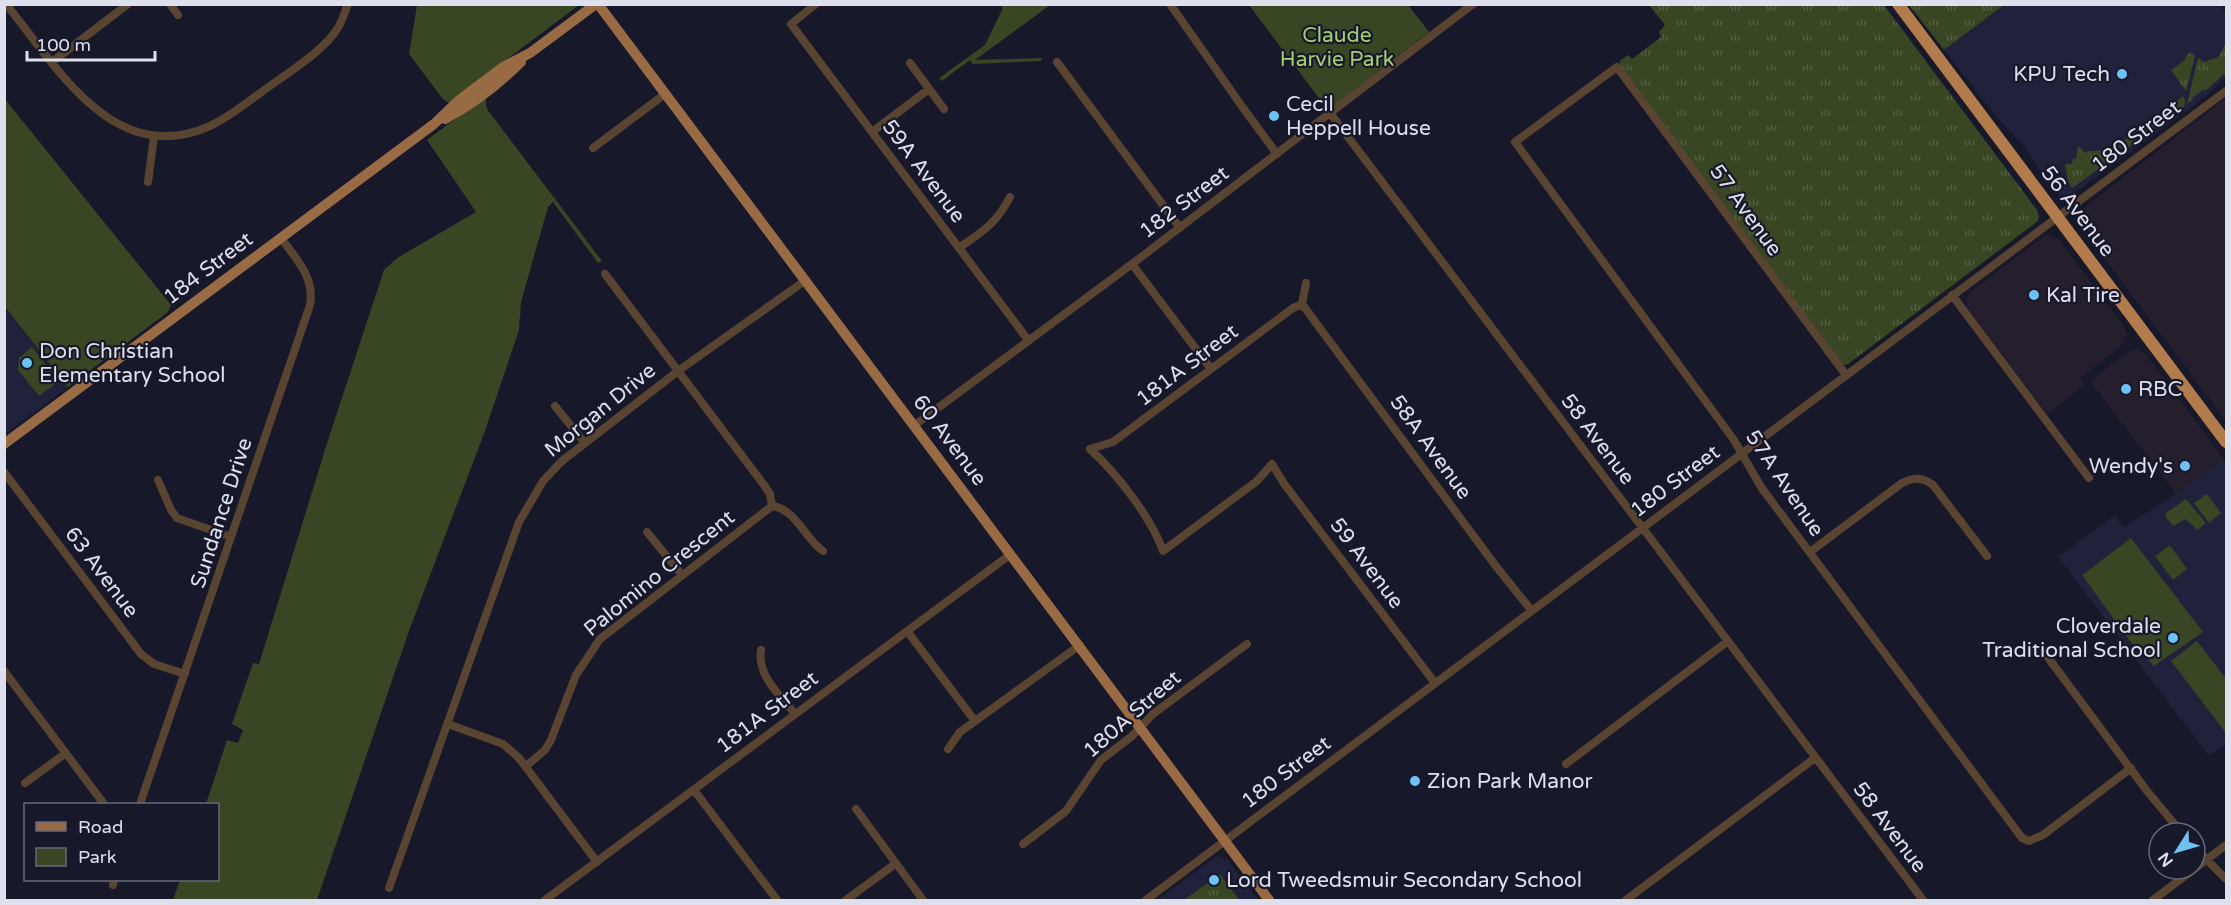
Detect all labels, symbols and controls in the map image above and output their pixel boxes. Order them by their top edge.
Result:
park label: Claude Harvie Park [1280,23,1394,72]
scale bar [27,24,154,62]
text: 100 m [36,34,91,56]
place label: KPU Tech [2013,62,2110,87]
marker: KPU Tech [2115,67,2129,81]
place label: Cecil Heppell House [1286,92,1431,141]
street label: 180 Street [2087,95,2186,178]
marker: Cecil Heppell House [1267,109,1281,123]
street label: 59A Avenue [877,115,971,228]
street label: 57 Avenue [1704,160,1787,261]
street label: 182 Street [1135,161,1234,244]
street label: 56 Avenue [2035,161,2120,262]
street label: 184 Street [159,227,258,310]
place label: Kal Tire [2046,283,2120,308]
marker: Kal Tire [2027,288,2041,302]
street label: 181A Street [1132,319,1243,412]
place label: Don Christian Elementary School [39,339,226,388]
marker: Don Christian Elementary School [20,356,34,370]
street label: Morgan Drive [540,358,661,463]
place label: RBC [2138,377,2182,402]
marker: RBC [2119,382,2133,396]
street label: 58 Avenue [1555,389,1640,490]
street label: 60 Avenue [907,390,992,491]
street label: 58A Avenue [1384,390,1477,504]
street label: 57A Avenue [1740,425,1829,541]
street label: Sundance Drive [185,435,258,591]
street label: 180 Street [1626,440,1725,523]
place label: Wendy's [2089,454,2173,479]
marker: Wendy's [2178,459,2192,473]
street label: Palomino Crescent [579,505,740,642]
street label: 59 Avenue [1324,513,1409,614]
street label: 63 Avenue [59,522,144,623]
place label: Cloverdale Traditional School [1982,614,2161,663]
marker: Cloverdale Traditional School [2166,631,2180,645]
street label: 180A Street [1079,665,1186,763]
street label: 181A Street [712,666,823,759]
street label: 180 Street [1237,731,1336,814]
place label: Zion Park Manor [1427,769,1593,794]
marker: Zion Park Manor [1408,774,1422,788]
street label: 58 Avenue [1847,777,1932,878]
legend [24,803,219,881]
text: Road [78,816,123,838]
north arrow [2147,821,2207,881]
text: Park [78,846,117,868]
text: N [2154,848,2178,871]
place label: Lord Tweedsmuir Secondary School [1226,868,1582,893]
marker: Lord Tweedsmuir Secondary School [1207,873,1221,887]

